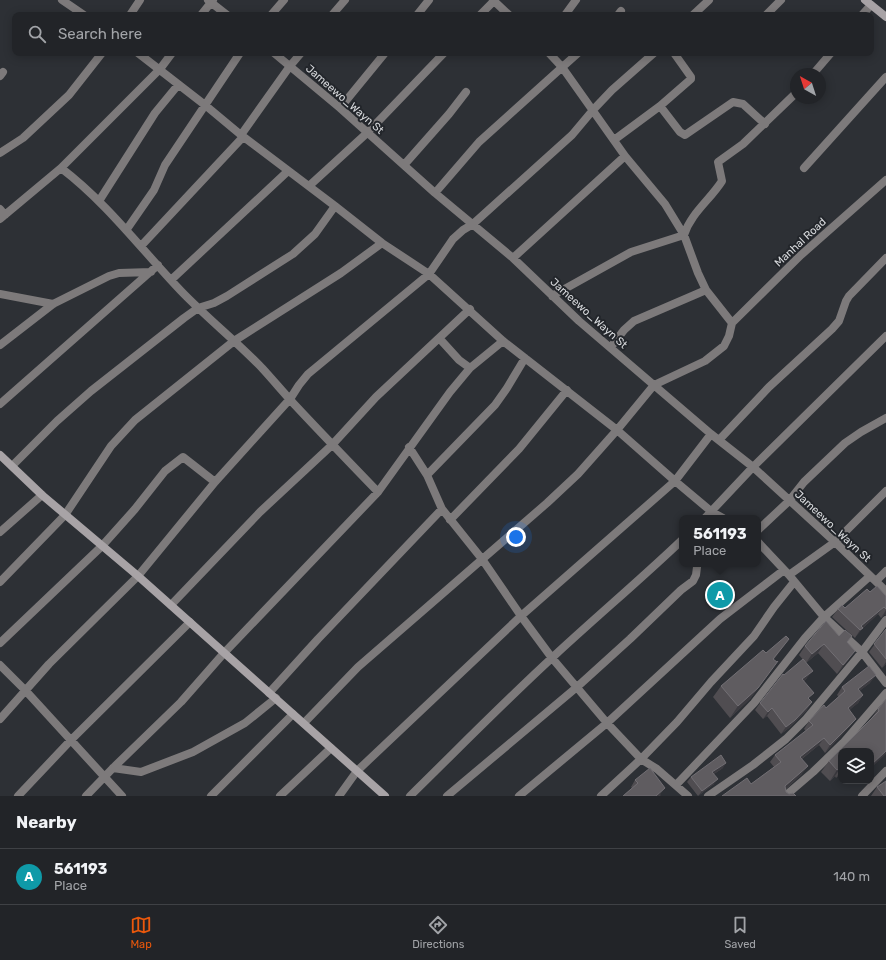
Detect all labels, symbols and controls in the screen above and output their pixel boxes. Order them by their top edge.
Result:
search box [12,12,874,56]
icon: search [26,23,48,45]
text: Search here [58,25,142,43]
street label: Jameewo_Wayn St [303,62,387,137]
north arrow [790,68,826,104]
street label: Manhal Road [772,215,829,270]
street label: Jameewo_Wayn St [547,275,630,352]
street label: Jameewo_Wayn St [792,488,874,565]
popup [679,515,761,567]
text: 561193 [693,525,747,543]
your location [506,527,526,547]
text: Place [693,543,726,558]
pin: A [707,580,733,610]
map controls [838,748,874,784]
button: layers [838,748,874,784]
text: Nearby [16,812,77,832]
text: 561193 [54,860,107,878]
text: A [24,869,34,884]
text: 140 m [833,869,870,884]
text: Place [54,878,87,893]
tab: Map [130,914,152,951]
tab: Directions [412,914,464,951]
tab: Saved [725,914,756,951]

